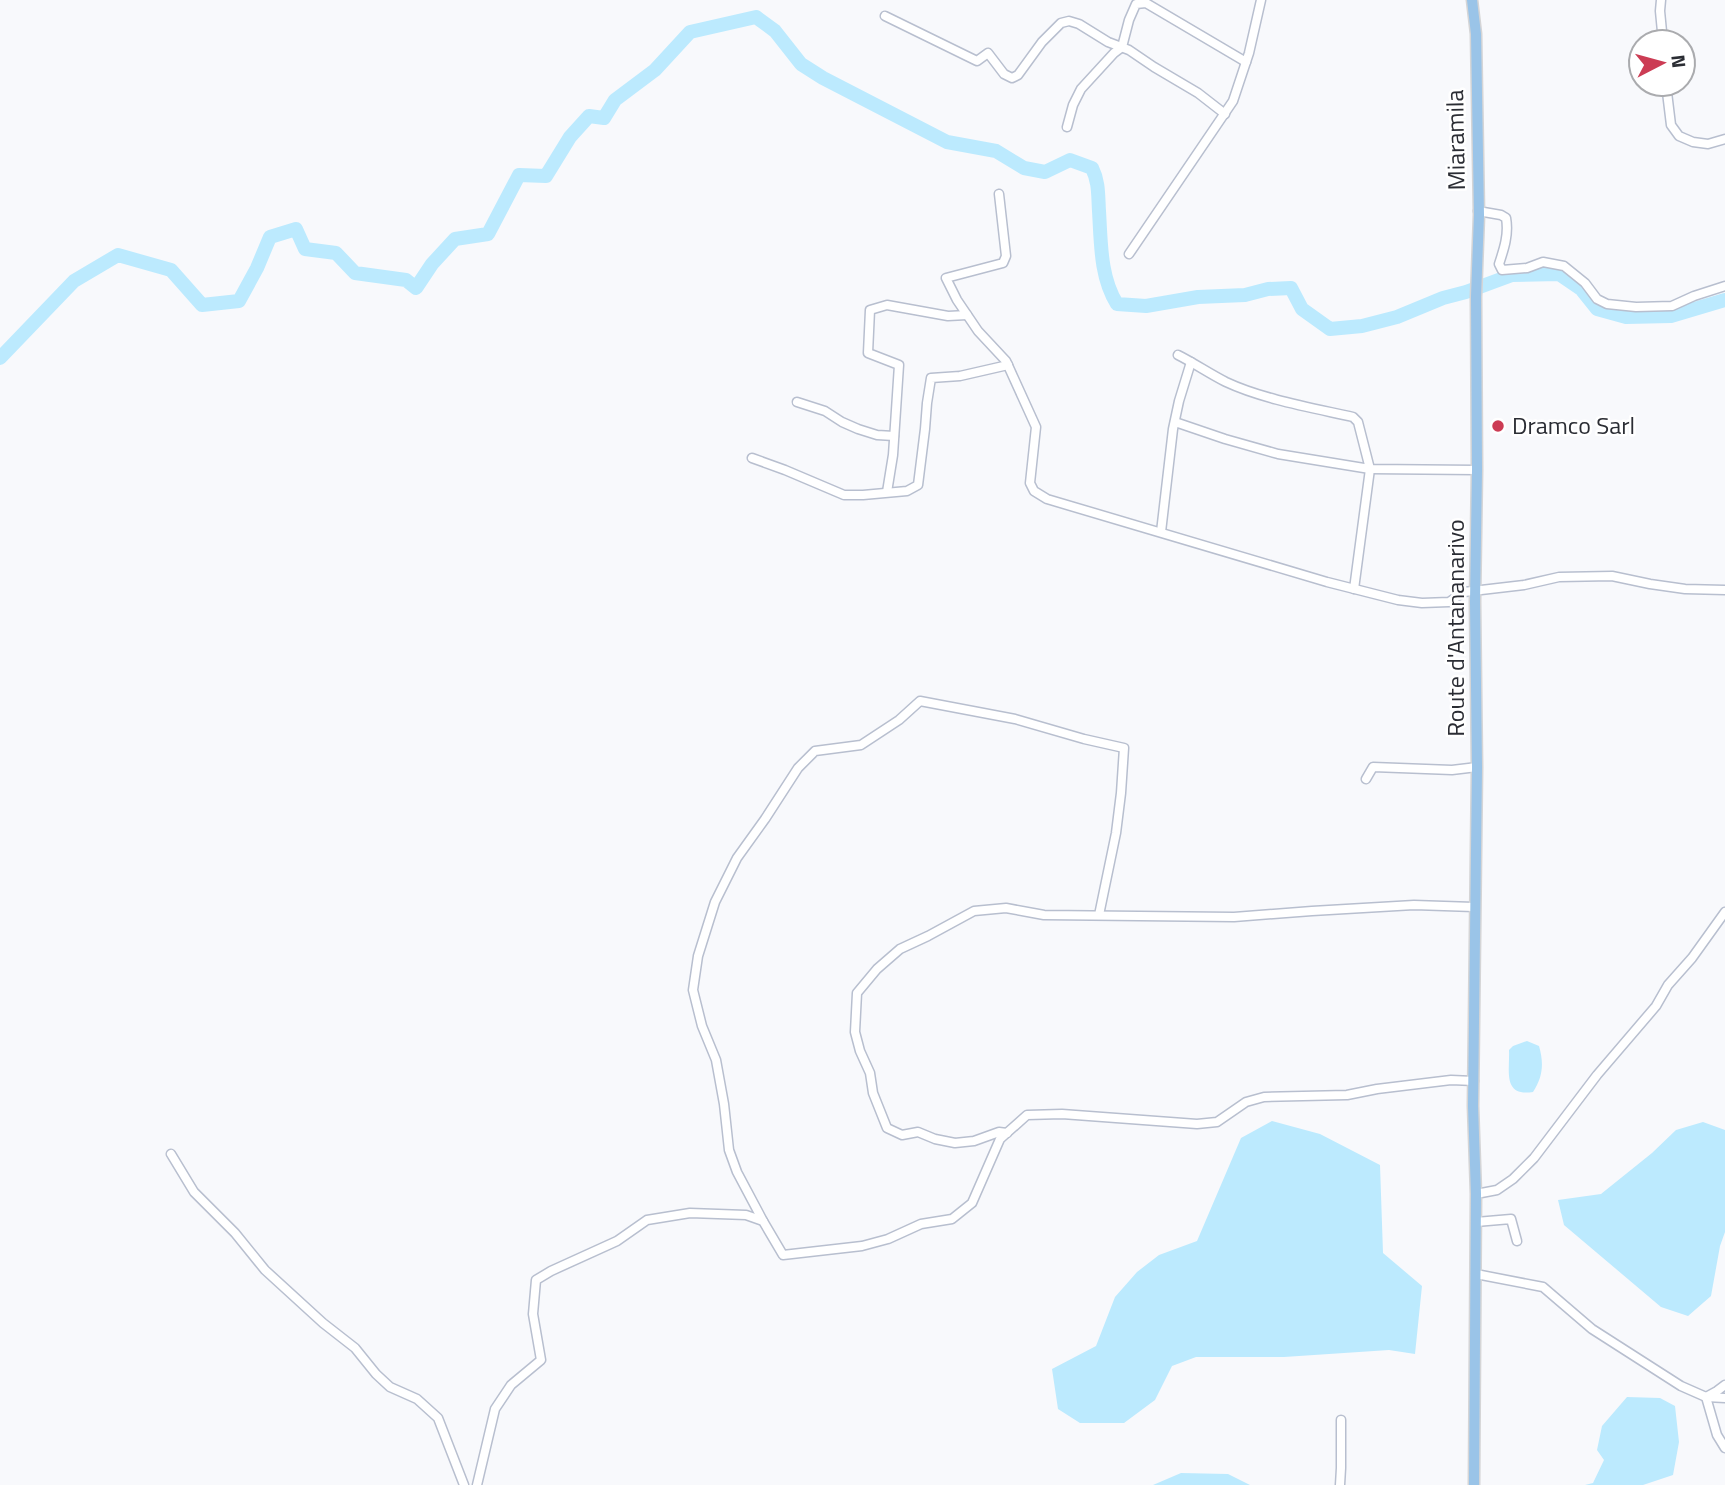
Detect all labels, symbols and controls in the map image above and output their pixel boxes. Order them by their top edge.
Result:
north arrow [1627,28,1697,98]
text: N [1664,53,1695,69]
street label: Miaramila [1436,89,1474,191]
place label: Dramco Sarl [1512,407,1635,443]
marker: Dramco Sarl [1490,418,1506,434]
street label: Route d'Antananarivo [1437,519,1473,737]

